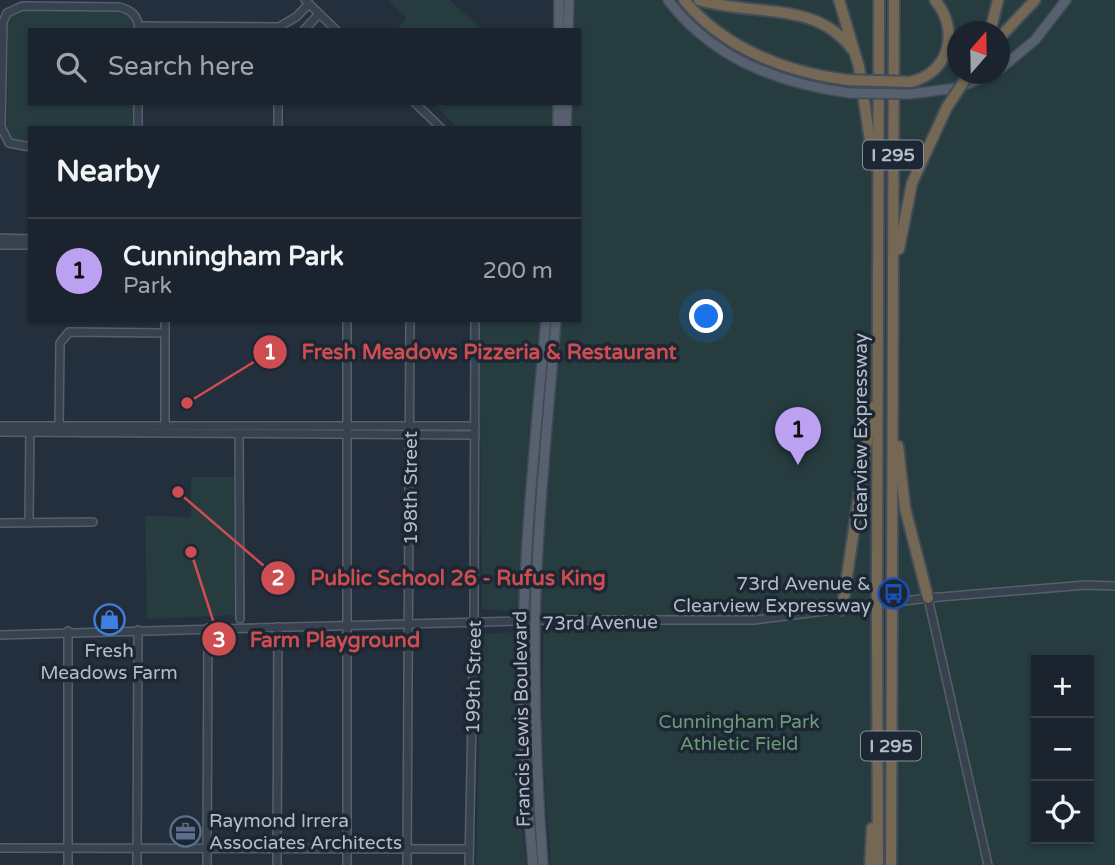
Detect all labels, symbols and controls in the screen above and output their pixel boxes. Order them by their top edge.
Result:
north arrow [947,21,1010,84]
search box [28,28,581,105]
icon: search [52,48,90,86]
text: Search here [108,51,254,82]
road number: I 295 [863,140,923,170]
text: Nearby [56,153,160,190]
text: Cunningham Park [123,241,344,272]
text: 1 [72,257,86,285]
text: 200 m [483,257,553,285]
text: Park [123,272,172,300]
your location [689,299,723,333]
callout: Fresh Meadows Pizzeria & Restaurant [252,331,690,373]
street label: Clearview Expressway [850,333,872,531]
text: 1 [263,340,277,365]
text: Fresh Meadows Pizzeria & Restaurant [302,340,676,365]
pin: 1 [775,407,821,465]
street label: 198th Street [400,431,422,545]
callout: Public School 26 - Rufus King [261,557,619,599]
text: 2 [271,566,285,591]
text: Public School 26 - Rufus King [310,566,606,591]
place label: 73rd Avenue & Clearview Expressway [673,573,871,617]
bus stop icon: 73rd Avenue & Clearview Expressway [877,577,911,611]
shop icon: Fresh Meadows Farm [92,602,126,636]
street label: Francis Lewis Boulevard [509,611,535,827]
street label: 73rd Avenue [542,611,658,635]
callout: Farm Playground [201,618,434,660]
street label: 199th Street [462,620,486,734]
text: 3 [212,628,226,653]
text: Farm Playground [250,628,420,653]
place label: Fresh Meadows Farm [40,640,178,684]
map controls [1031,655,1094,844]
button: + [1031,655,1094,718]
park label: Cunningham Park Athletic Field [658,711,820,755]
button: − [1031,718,1094,781]
road number: I 295 [861,732,921,760]
button: locate [1031,781,1094,844]
place label: Raymond Irrera Associates Architects [209,810,402,854]
office icon: Raymond Irrera Associates Architects [169,814,203,848]

